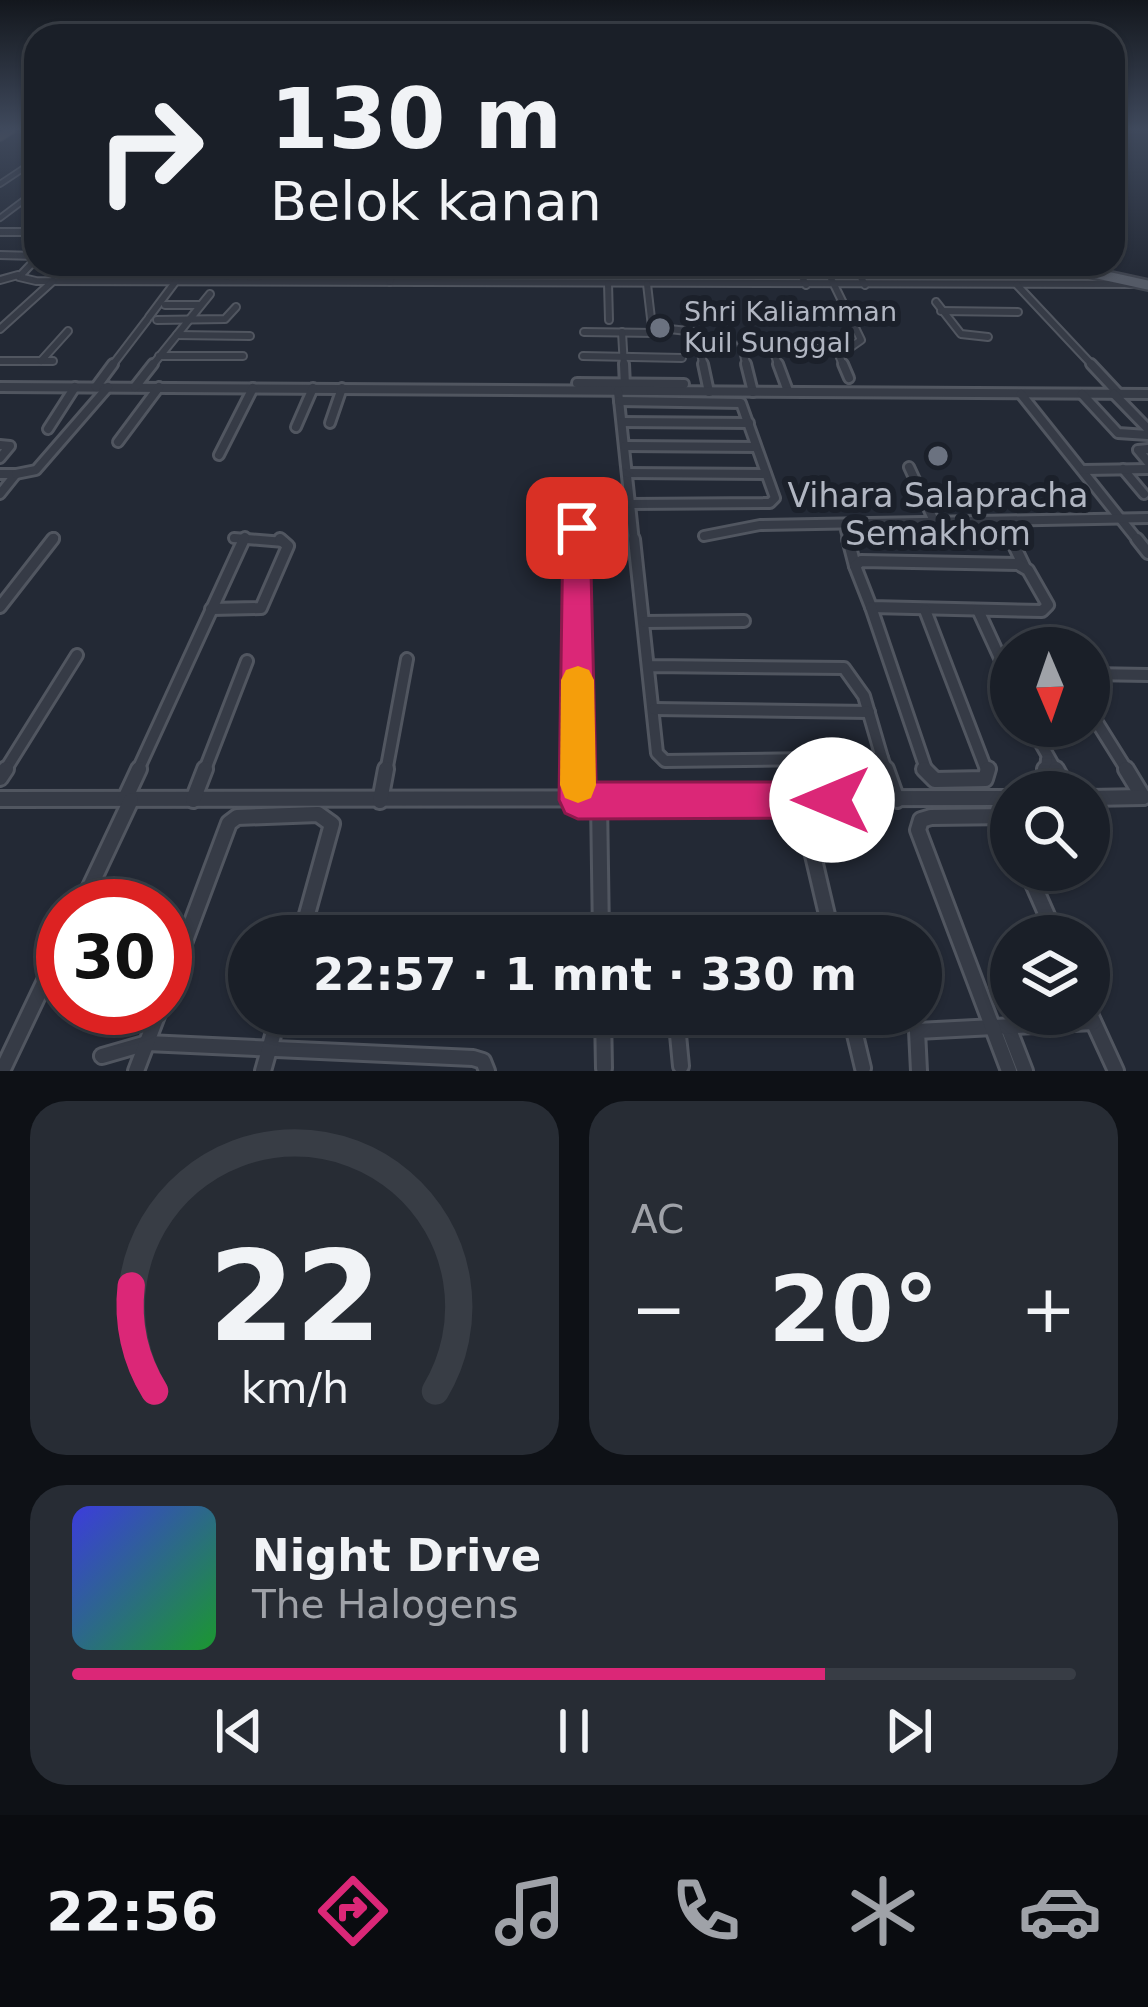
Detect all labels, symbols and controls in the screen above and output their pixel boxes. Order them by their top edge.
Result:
text: 130 m [270,70,562,168]
icon: right [72,72,228,228]
text: Belok kanan [270,170,602,233]
place label: Shri Kaliamman Kuil Sunggal [684,296,897,358]
marker: Shri Kaliamman Kuil Sunggal [647,315,673,341]
marker: Vihara Salapracha Semakhom [925,443,951,469]
place label: Vihara Salapracha Semakhom [787,476,1089,553]
pin [526,477,628,579]
icon: arrive [544,495,610,561]
north arrow [990,627,1110,747]
map controls [990,627,1110,1035]
position arrow [769,737,895,863]
button: search [990,771,1110,891]
speed limit sign: 30 [36,879,192,1035]
button: layers [990,915,1110,1035]
text: 22:57 · 1 mnt · 330 m [313,948,857,1001]
text: AC [631,1197,684,1242]
text: 22 [208,1224,381,1369]
text: 20° [768,1257,939,1362]
text: − [631,1271,686,1348]
text: + [1021,1271,1076,1348]
text: km/h [240,1363,349,1413]
text: Night Drive [252,1529,541,1582]
text: The Halogens [252,1582,519,1627]
icon: previous [206,1698,272,1764]
icon: pause [541,1698,607,1764]
icon: next [876,1698,942,1764]
icon: directions [311,1869,395,1953]
icon: music [488,1869,572,1953]
icon: phone [664,1869,748,1953]
icon: climate [841,1869,925,1953]
icon: car [1018,1869,1102,1953]
text: 22:56 [46,1880,218,1943]

